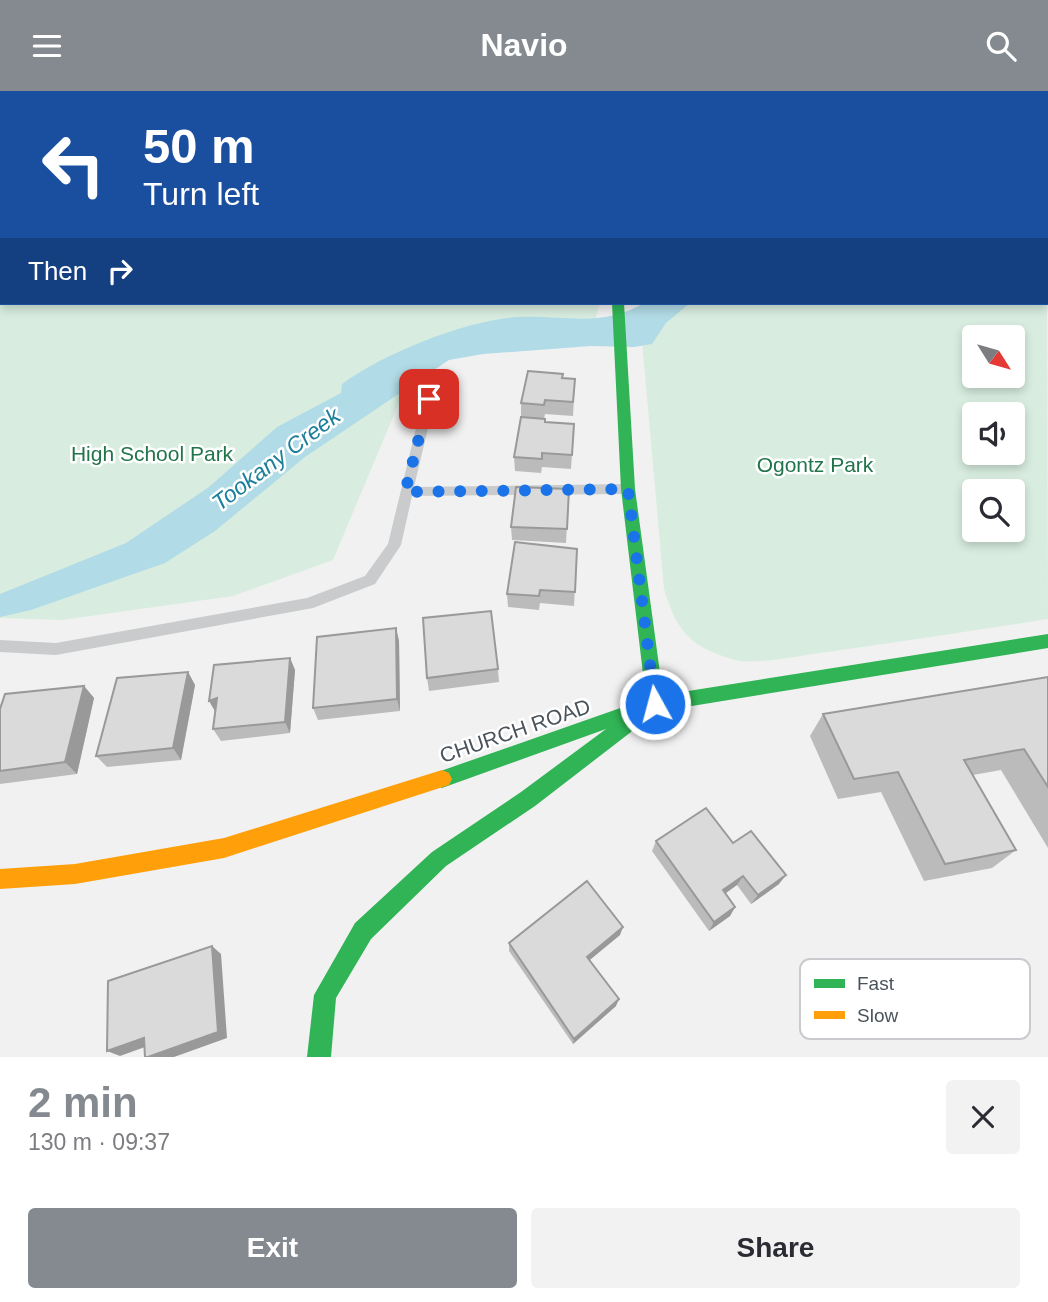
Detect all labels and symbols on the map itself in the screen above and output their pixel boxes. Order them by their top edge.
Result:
north arrow [962,325,1026,389]
pin [399,369,459,429]
water label: Tookany Creek [207,401,346,516]
park label: High School Park [71,442,234,465]
park label: Ogontz Park [757,453,874,476]
position arrow [618,667,692,741]
street label: CHURCH ROAD [437,694,593,767]
legend [800,959,1030,1039]
text: Fast [857,973,895,994]
text: Slow [857,1005,898,1026]

